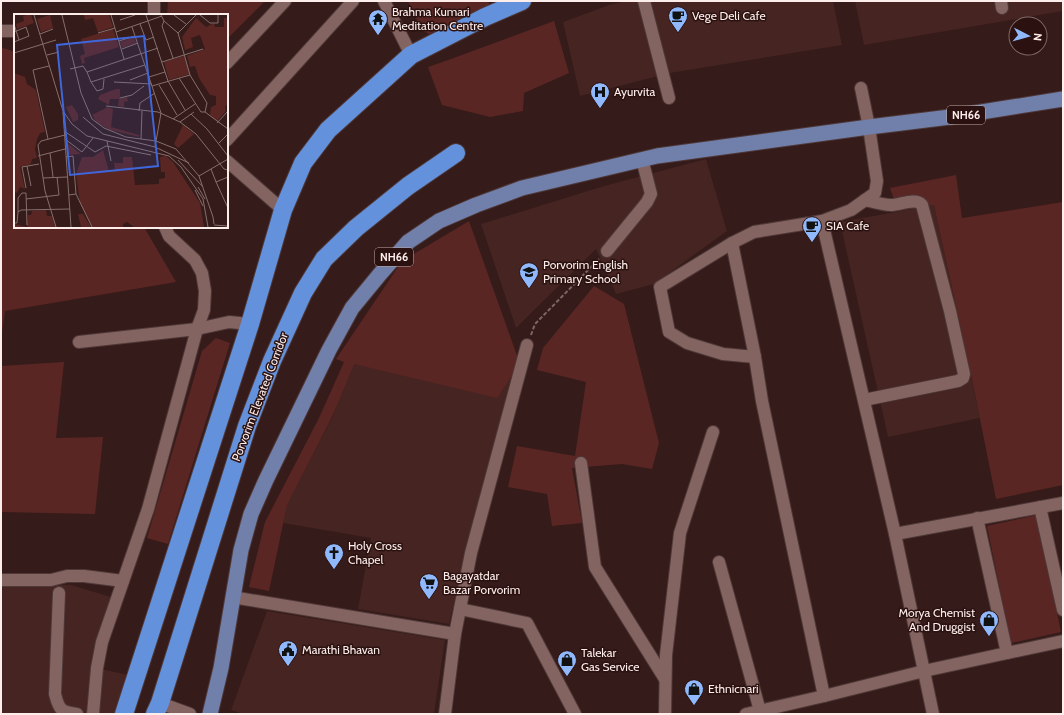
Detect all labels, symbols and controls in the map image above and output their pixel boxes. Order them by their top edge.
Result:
place label: Brahma Kumari Meditation Centre [392,4,483,33]
cafe icon: Vege Deli Cafe [667,5,689,33]
temple icon: Brahma Kumari Meditation Centre [367,8,389,36]
place label: Vege Deli Cafe [692,8,766,23]
inset map [14,14,228,228]
north arrow [1008,16,1048,56]
text: N [1031,32,1045,42]
hospital icon: Ayurvita [589,81,611,109]
place label: Ayurvita [614,84,656,99]
road number: NH66 [947,106,985,124]
cafe icon: SIA Cafe [801,215,823,243]
place label: SIA Cafe [826,218,869,233]
road number: NH66 [375,248,413,266]
place label: Porvorim English Primary School [543,257,628,286]
school or university icon: Porvorim English Primary School [518,261,540,289]
street label: Porvorim Elevated Corridor [228,330,291,463]
place label: Holy Cross Chapel [348,538,402,567]
church icon: Holy Cross Chapel [323,542,345,570]
place label: Bagayatdar Bazar Porvorim [443,568,520,597]
supermarket icon: Bagayatdar Bazar Porvorim [418,572,440,600]
place label: Morya Chemist And Druggist [898,605,975,634]
shop icon: Morya Chemist And Druggist [978,609,1000,637]
public building icon: Marathi Bhavan [277,639,299,667]
place label: Marathi Bhavan [302,642,380,657]
place label: Talekar Gas Service [581,645,639,674]
shop icon: Talekar Gas Service [556,649,578,677]
shop icon: Ethnicnari [683,678,705,706]
place label: Ethnicnari [708,681,759,696]

